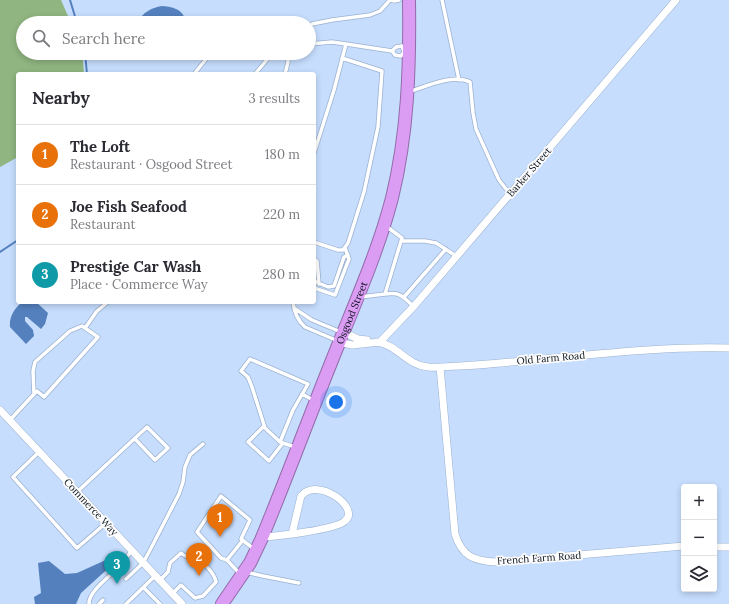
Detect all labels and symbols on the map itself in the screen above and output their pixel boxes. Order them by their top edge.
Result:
street label: Barker Street [504,144,554,200]
street label: Osgood Street [333,279,370,346]
street label: Old Farm Road [516,349,586,367]
your location [326,392,346,412]
street label: Commerce Way [61,476,121,539]
pin: 1 [207,504,233,537]
pin: 2 [186,543,212,576]
street label: French Farm Road [496,549,582,567]
pin: 3 [104,551,130,584]

